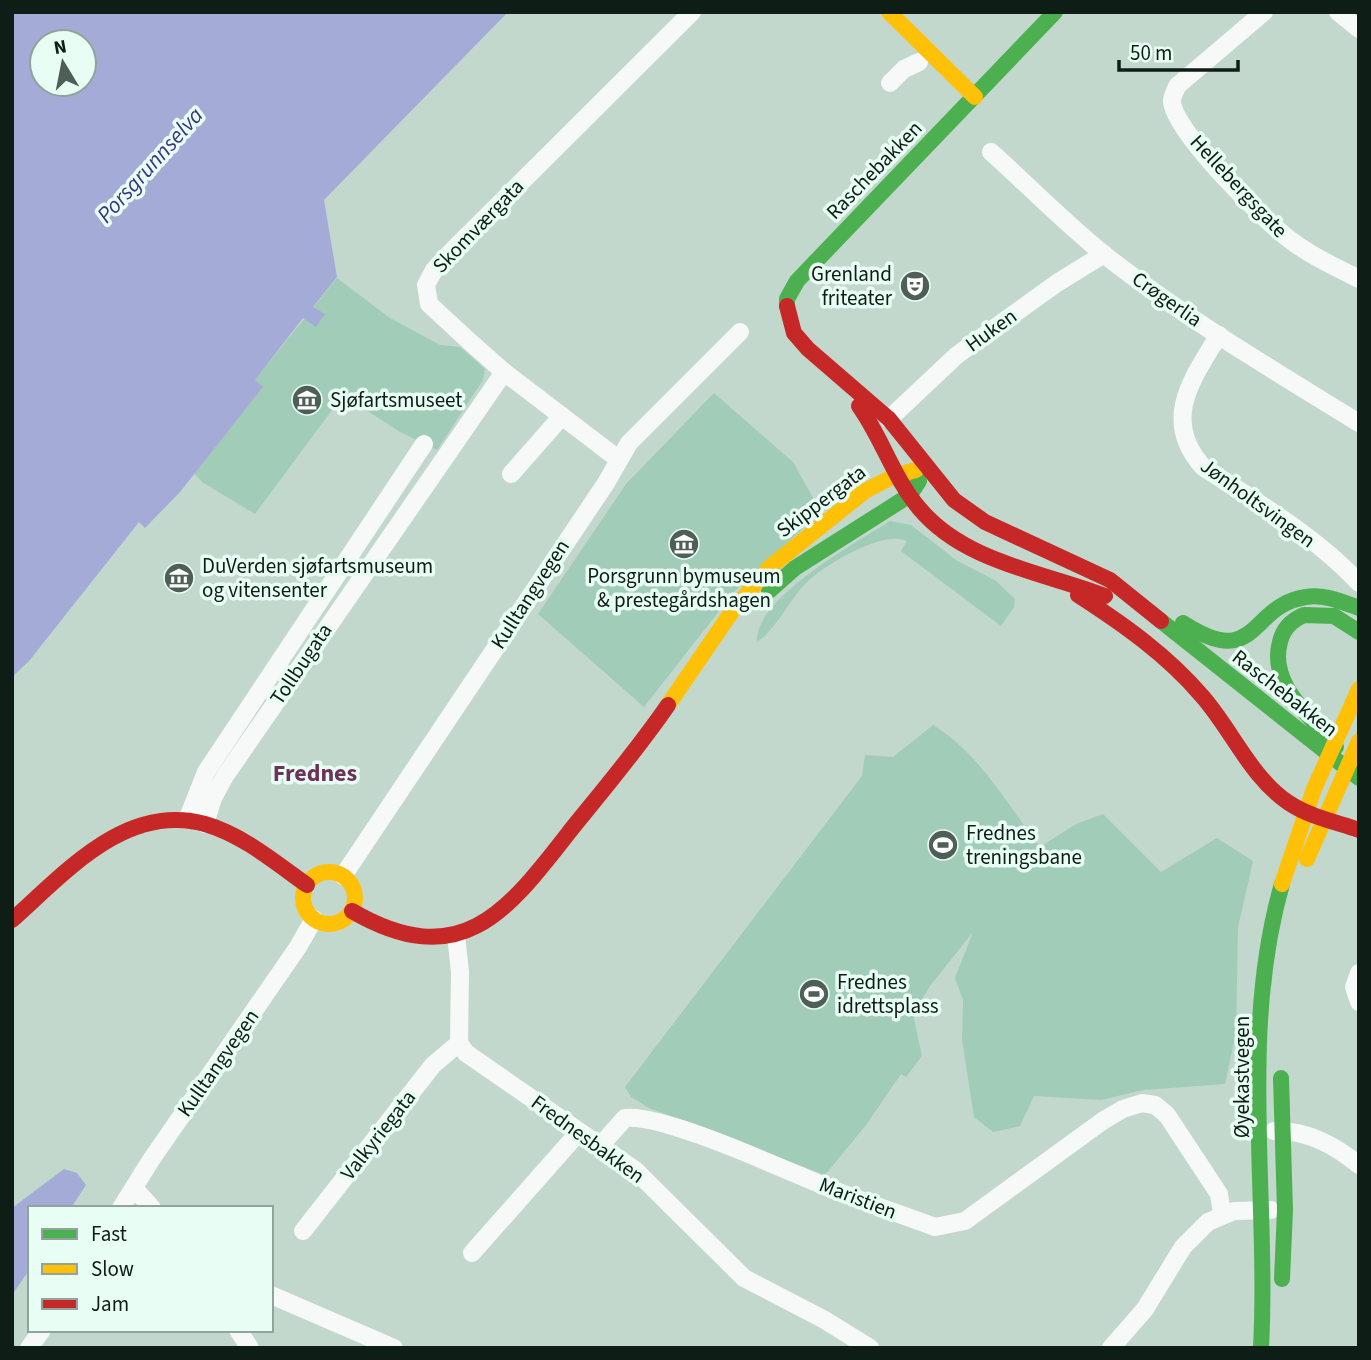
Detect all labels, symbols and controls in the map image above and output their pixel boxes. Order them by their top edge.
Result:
north arrow [28,28,98,98]
scale bar [1119,28,1238,72]
text: N [52,33,69,62]
text: 50 m [1130,38,1172,68]
water label: Porsgrunnselva [89,100,211,230]
street label: Raschebakken [819,114,929,226]
street label: Hellebergsgate [1183,128,1295,244]
street label: Skomværgata [425,172,531,280]
place label: Grenland friteater [811,259,893,313]
street label: Crøgerlia [1126,264,1208,334]
theatre icon: Grenland friteater [898,269,932,303]
street label: Huken [959,301,1023,359]
museum icon: Sjøfartsmuseet [290,383,324,417]
place label: Sjøfartsmuseet [330,385,462,415]
street label: Jønholtsvingen [1194,451,1322,555]
street label: Skippergata [770,457,872,545]
museum icon: Porsgrunn bymuseum & prestegårdshagen [667,527,701,561]
street label: Kulltangvegen [483,533,577,655]
place label: DuVerden sjøfartsmuseum og vitensenter [202,551,433,605]
museum icon: DuVerden sjøfartsmuseum og vitensenter [162,561,196,595]
place label: Porsgrunn bymuseum & prestegårdshagen [587,561,781,615]
street label: Tollbugata [263,617,339,711]
street label: Raschebakken [1226,642,1344,744]
district label: Frednes [273,756,357,791]
place label: Frednes treningsbane [966,818,1082,872]
sports icon: Frednes treningsbane [926,828,960,862]
place label: Frednes idrettsplass [837,967,939,1021]
sports icon: Frednes idrettsplass [797,977,831,1011]
street label: Kulltangvegen [170,1003,266,1123]
street label: Øyekastvegen [1227,1016,1257,1138]
street label: Valkyriegata [333,1084,423,1186]
street label: Frednesbakken [525,1087,651,1191]
street label: Maristien [815,1170,901,1226]
legend [28,1206,273,1332]
text: Fast [91,1219,127,1249]
text: Slow [91,1254,134,1284]
text: Jam [91,1289,129,1319]

